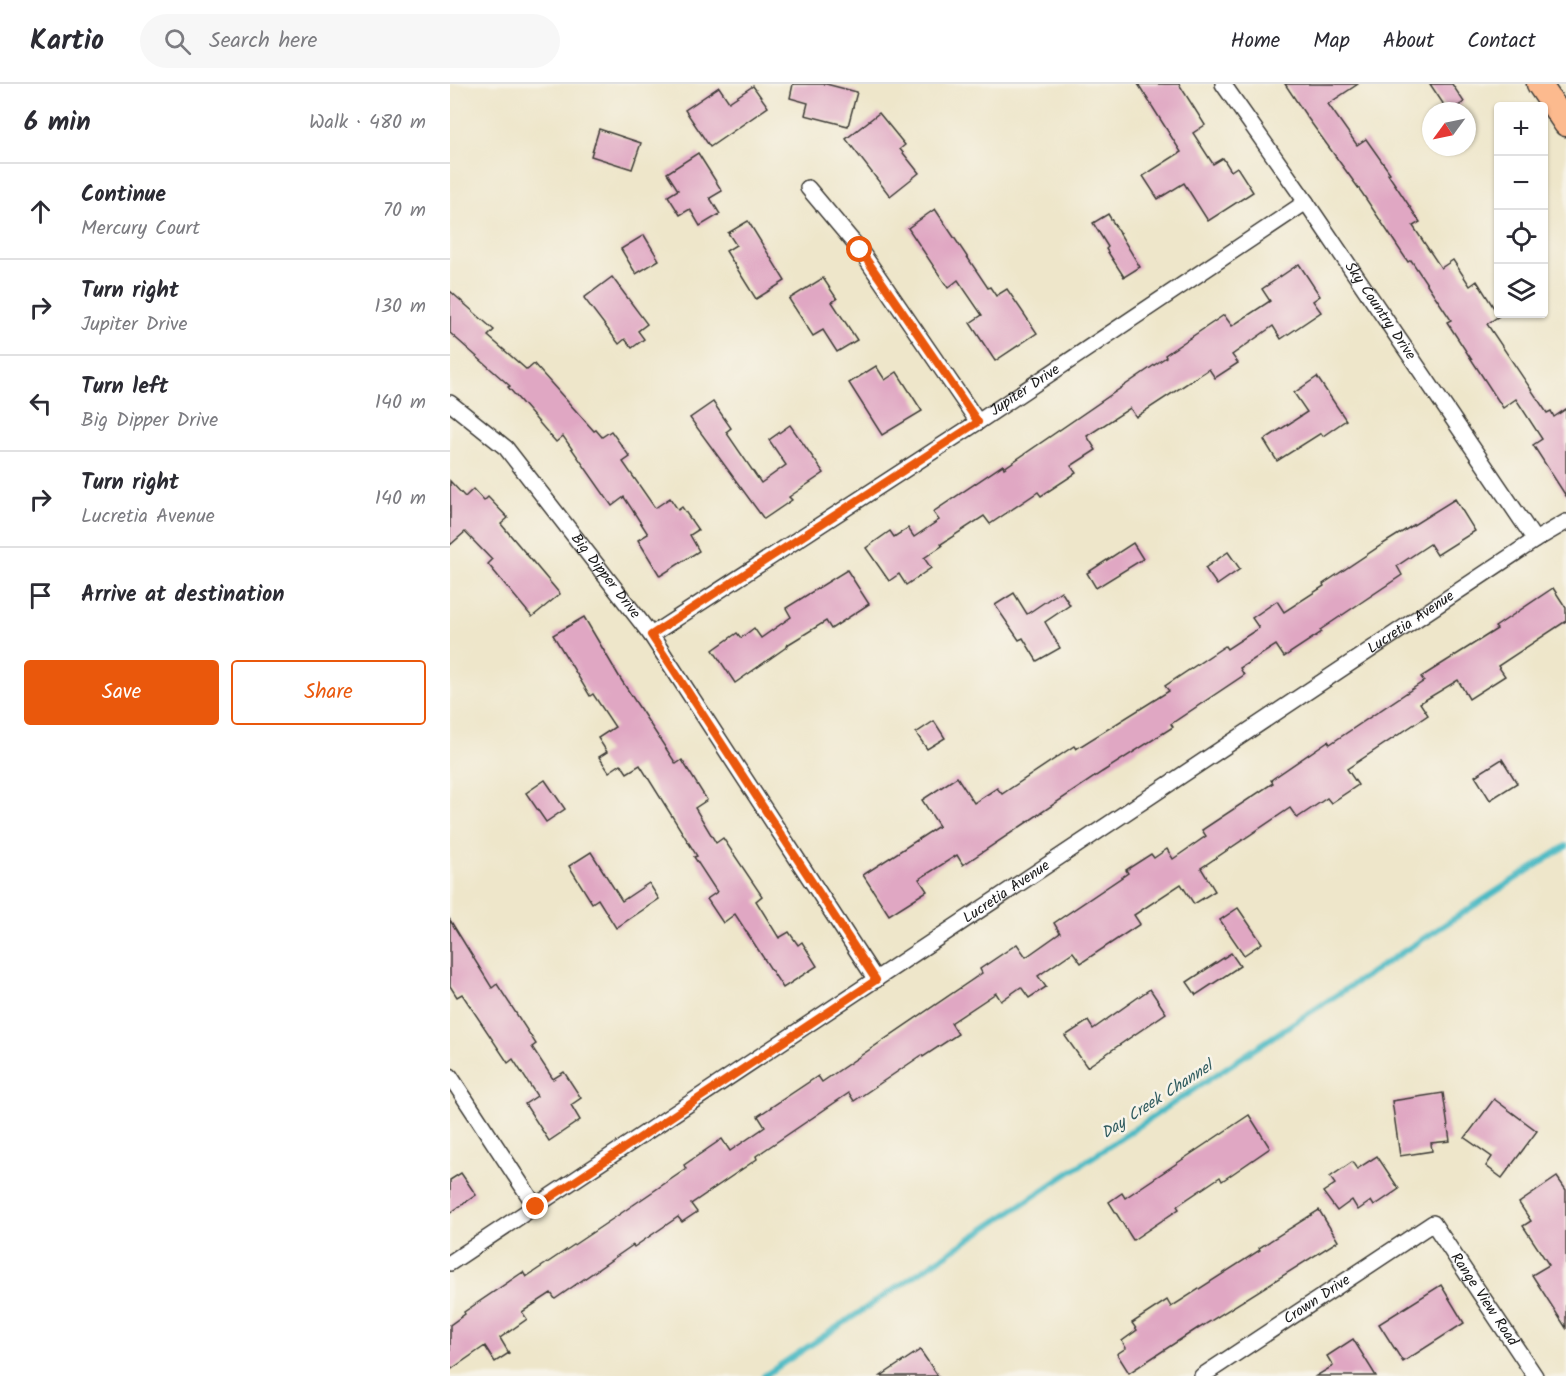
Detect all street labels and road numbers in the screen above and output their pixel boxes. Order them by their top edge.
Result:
street label: Sky Country Drive [1338,257,1422,365]
street label: Jupiter Drive [985,358,1065,423]
street label: Big Dipper Drive [564,528,647,624]
street label: Lucretia Avenue [1363,585,1460,660]
street label: Lucretia Avenue [958,854,1055,930]
street label: Range View Road [1444,1248,1524,1352]
street label: Crown Drive [1279,1269,1356,1331]

